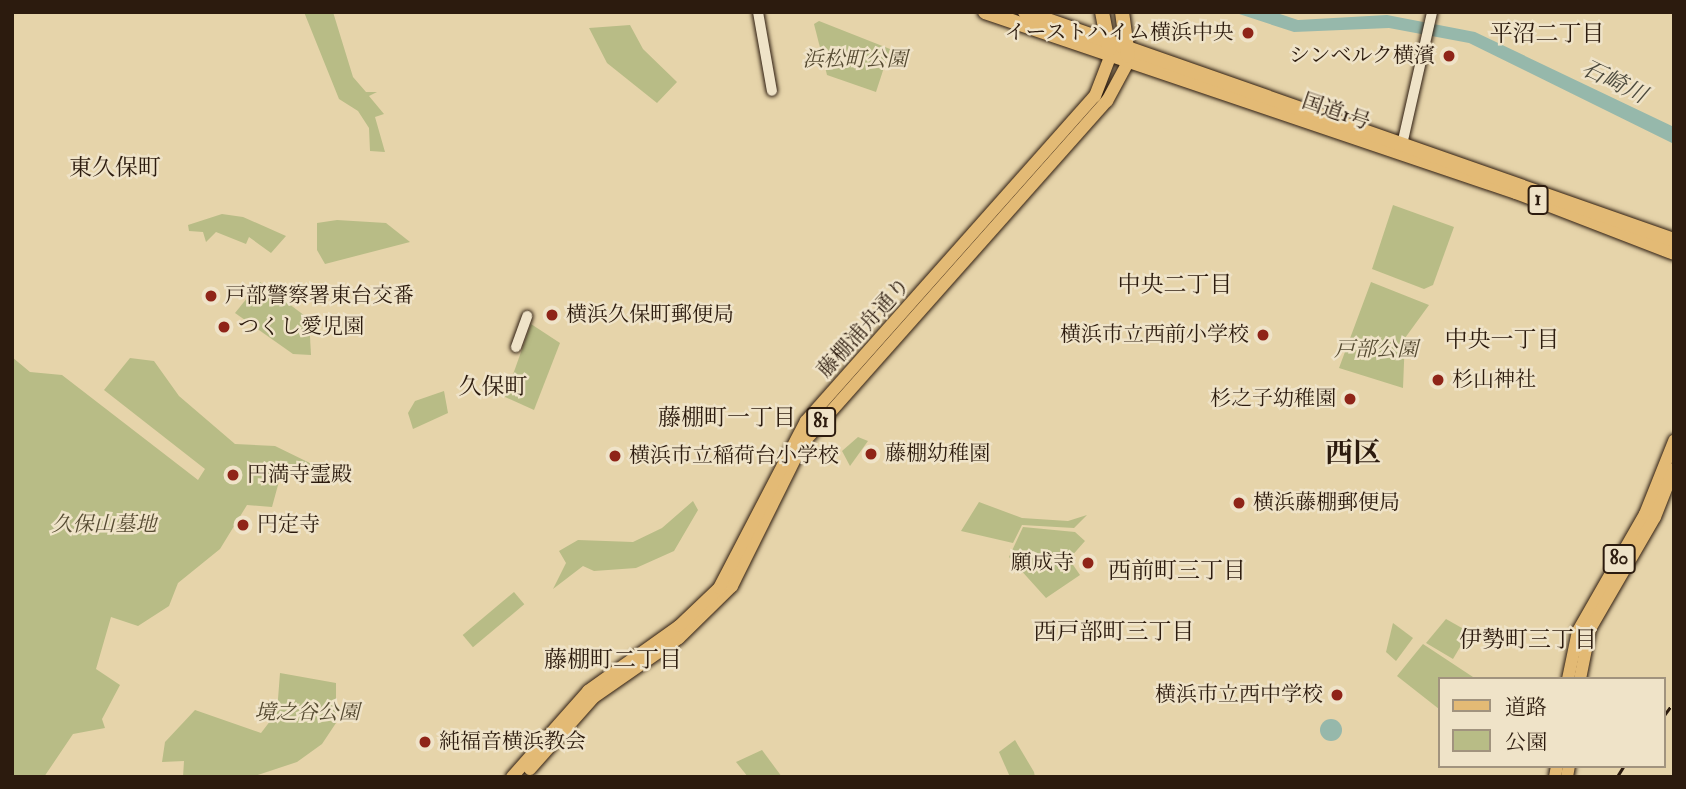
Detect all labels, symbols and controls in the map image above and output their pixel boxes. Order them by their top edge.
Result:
place label: イーストハイム横浜中央 [1003,20,1234,46]
district label: 平沼二丁目 [1490,20,1604,48]
marker: イーストハイム横浜中央 [1240,25,1256,41]
place label: シンベルク横濱 [1288,43,1435,69]
park label: 浜松町公園 [803,47,907,73]
marker: シンベルク横濱 [1441,48,1457,64]
water label: 石崎川 [1577,54,1651,110]
street label: 国道1号 [1299,89,1373,135]
district label: 東久保町 [69,154,161,182]
road number: 1 [1528,184,1548,216]
district label: 中央二丁目 [1118,271,1232,299]
street label: 藤棚浦舟通り [812,273,916,383]
place label: 戸部警察署東台交番 [225,283,414,309]
marker: 戸部警察署東台交番 [203,288,219,304]
place label: 横浜久保町郵便局 [566,302,734,328]
marker: 横浜久保町郵便局 [544,307,560,323]
place label: つくし愛児園 [238,314,364,340]
marker: つくし愛児園 [216,319,232,335]
place label: 横浜市立西前小学校 [1060,322,1249,348]
district label: 中央一丁目 [1445,326,1559,354]
marker: 横浜市立西前小学校 [1255,327,1271,343]
park label: 戸部公園 [1334,337,1418,363]
place label: 杉山神社 [1452,367,1536,393]
marker: 杉山神社 [1430,372,1446,388]
district label: 久保町 [459,373,527,401]
place label: 杉之子幼稚園 [1210,386,1336,412]
marker: 杉之子幼稚園 [1342,391,1358,407]
district label: 藤棚町一丁目 [658,404,796,432]
road number: 81 [805,406,837,438]
district label: 西区 [1325,437,1381,471]
place label: 藤棚幼稚園 [885,441,990,467]
place label: 横浜市立稲荷台小学校 [629,443,839,469]
marker: 藤棚幼稚園 [863,446,879,462]
marker: 横浜市立稲荷台小学校 [607,448,623,464]
place label: 円満寺霊殿 [247,462,352,488]
marker: 円満寺霊殿 [225,467,241,483]
place label: 横浜藤棚郵便局 [1253,490,1400,516]
marker: 横浜藤棚郵便局 [1231,495,1247,511]
park label: 久保山墓地 [52,512,156,538]
place label: 円定寺 [257,512,320,538]
marker: 円定寺 [235,517,251,533]
road number: 80 [1602,544,1636,574]
place label: 願成寺 [1011,550,1074,576]
marker: 願成寺 [1080,555,1096,571]
district label: 西前町三丁目 [1108,557,1246,585]
district label: 西戸部町三丁目 [1034,618,1194,646]
district label: 伊勢町三丁目 [1459,626,1597,654]
district label: 藤棚町二丁目 [544,646,682,674]
legend [1438,677,1665,768]
place label: 横浜市立西中学校 [1155,682,1323,708]
marker: 横浜市立西中学校 [1329,687,1345,703]
text: 道路 [1505,694,1547,721]
park label: 境之谷公園 [255,700,359,726]
place label: 純福音横浜教会 [439,729,586,755]
text: 公園 [1505,729,1547,756]
marker: 純福音横浜教会 [417,734,433,750]

